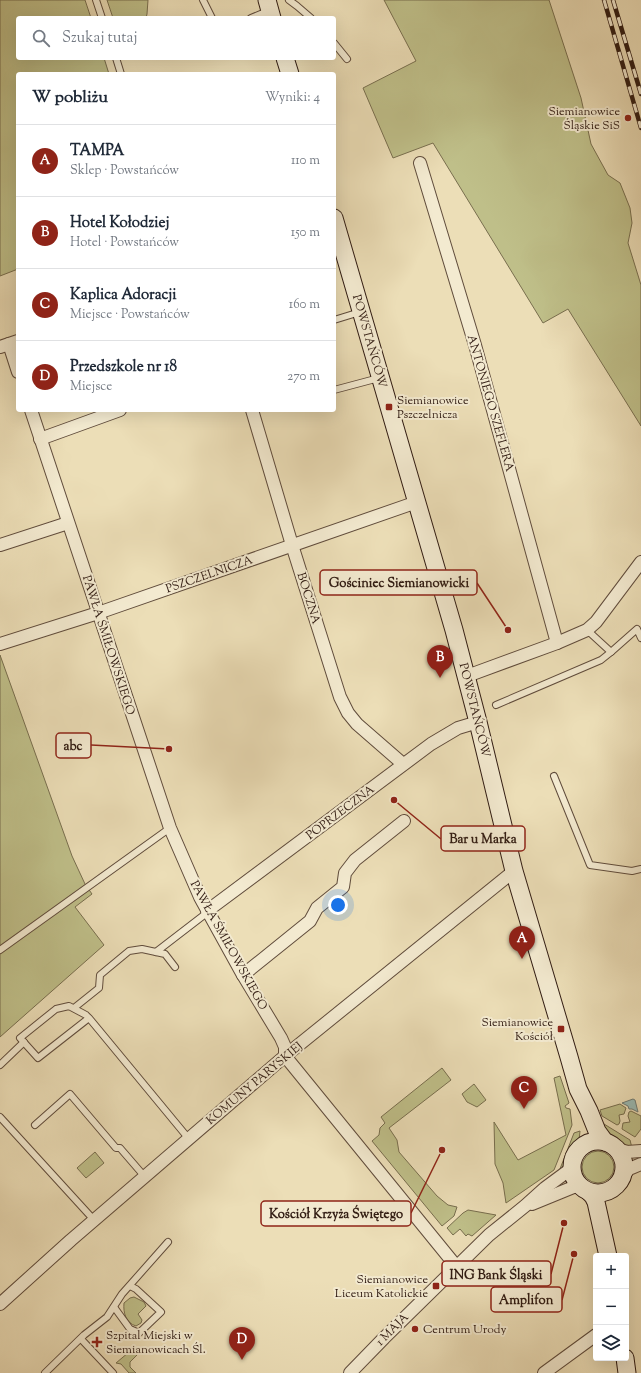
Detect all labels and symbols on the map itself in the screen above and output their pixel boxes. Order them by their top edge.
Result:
place label: Siemianowice Śląskie SiS [549,103,620,135]
marker: Siemianowice Śląskie SiS [623,113,633,123]
street label: POWSTAŃCÓW [347,292,391,391]
street label: ANTONIEGO SZEFLERA [462,333,518,474]
place label: Siemianowice Pszczelnicza [397,392,469,424]
marker: Siemianowice Pszczelnicza [384,402,394,412]
street label: PSZCZELNICZA [163,551,256,598]
street label: BOCZNA [292,570,325,627]
callout: Gościniec Siemianowicki [320,570,477,595]
street label: PAWŁA ŚMIŁOWSKIEGO [77,573,139,717]
text: Gościniec Siemianowicki [329,575,470,593]
pin: B [427,645,453,678]
street label: POWSTAŃCÓW [454,661,495,760]
callout: abc [56,733,91,758]
text: abc [64,738,83,756]
street label: POPRZECZNA [302,781,379,845]
callout: Bar u Marka [441,826,525,851]
text: Bar u Marka [449,831,517,849]
street label: PAWŁA ŚMIŁOWSKIEGO [185,877,271,1014]
your location [328,895,348,915]
pin: A [509,926,535,959]
place label: Siemianowice Kościół [482,1014,554,1046]
marker: Siemianowice Kościół [556,1024,566,1034]
street label: KOMUNY PARYSKIEJ [203,1038,307,1130]
pin: C [511,1076,537,1109]
callout: Kościół Krzyża Świętego [261,1201,411,1226]
text: Kościół Krzyża Świętego [269,1204,403,1224]
callout: ING Bank Śląski [442,1261,551,1286]
text: ING Bank Śląski [449,1265,543,1285]
place label: Siemianowice Liceum Katolickie [335,1271,428,1303]
marker: Siemianowice Liceum Katolickie [431,1281,441,1291]
callout: Amplifon [491,1287,562,1312]
text: Amplifon [499,1292,554,1310]
street label: 1 MAJA [372,1309,414,1350]
place label: Centrum Urody [423,1321,506,1339]
marker: Centrum Urody [410,1324,420,1334]
place label: Szpital Miejski w Siemianowicach Śl. [106,1327,206,1359]
pin: D [229,1327,255,1360]
marker: Szpital Miejski w Siemianowicach Śl. [91,1336,103,1348]

